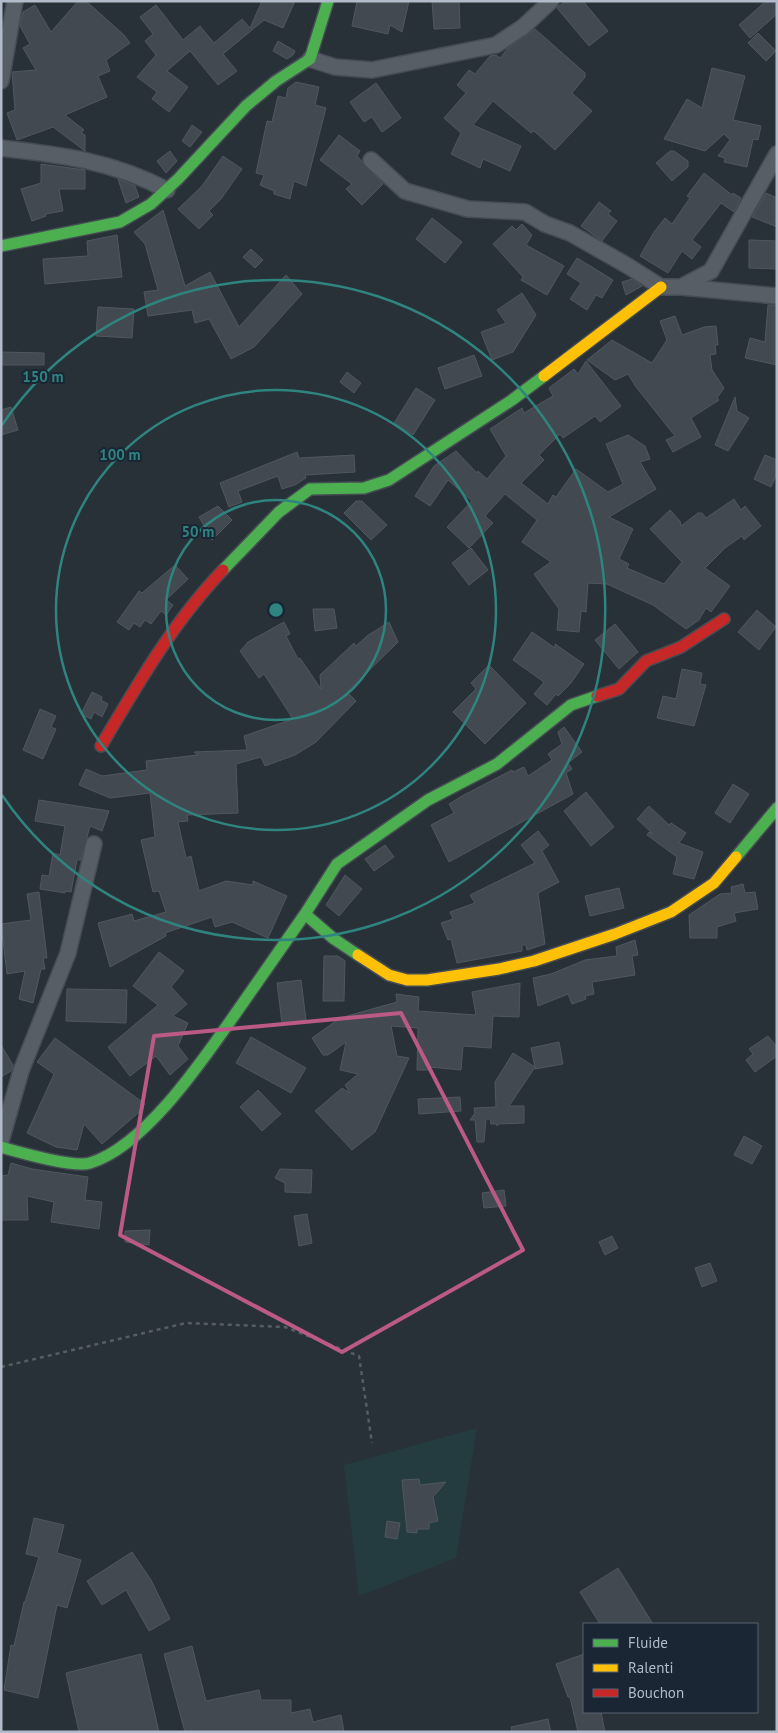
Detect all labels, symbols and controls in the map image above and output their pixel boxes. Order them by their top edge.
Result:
text: 150 m [22,367,64,386]
text: 100 m [99,445,141,464]
text: 50 m [182,522,214,541]
centre of rings [267,601,285,619]
legend [583,1623,758,1713]
text: Fluide [628,1633,668,1652]
text: Ralenti [628,1658,674,1677]
text: Bouchon [628,1683,684,1702]

